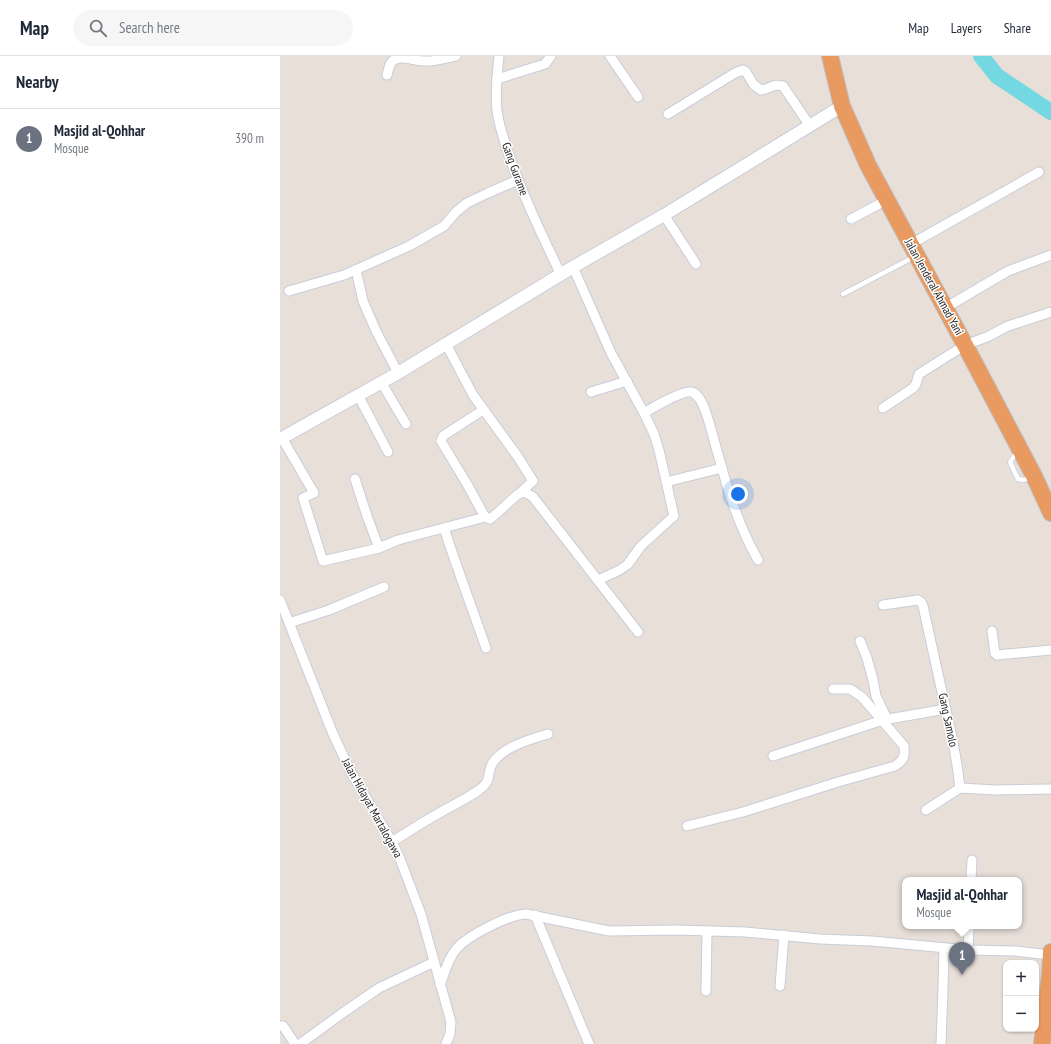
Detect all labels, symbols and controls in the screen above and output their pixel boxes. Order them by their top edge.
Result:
search box [73,10,353,46]
text: Map [20,16,49,40]
icon: search [87,17,109,39]
text: Search here [119,18,180,37]
text: Map [908,19,929,37]
text: Layers [951,19,982,37]
text: Share [1004,19,1031,37]
text: Nearby [16,71,59,93]
text: Masjid al-Qohhar [54,121,145,140]
text: 1 [26,130,32,147]
text: 390 m [235,130,264,147]
text: Mosque [54,140,89,157]
street label: Gang Gurame [499,140,532,198]
street label: Jalan Jenderal Ahmad Yani [901,235,967,338]
your location [728,484,748,504]
street label: Gang Samolo [935,692,962,748]
street label: Jalan Hidayat Martalogawa [338,755,406,860]
popup [902,877,1022,929]
text: Masjid al-Qohhar [916,885,1008,904]
text: Mosque [916,904,951,921]
pin: 1 [949,942,975,975]
map controls [1003,960,1039,1032]
button: + [1003,960,1039,996]
button: − [1003,996,1039,1032]

